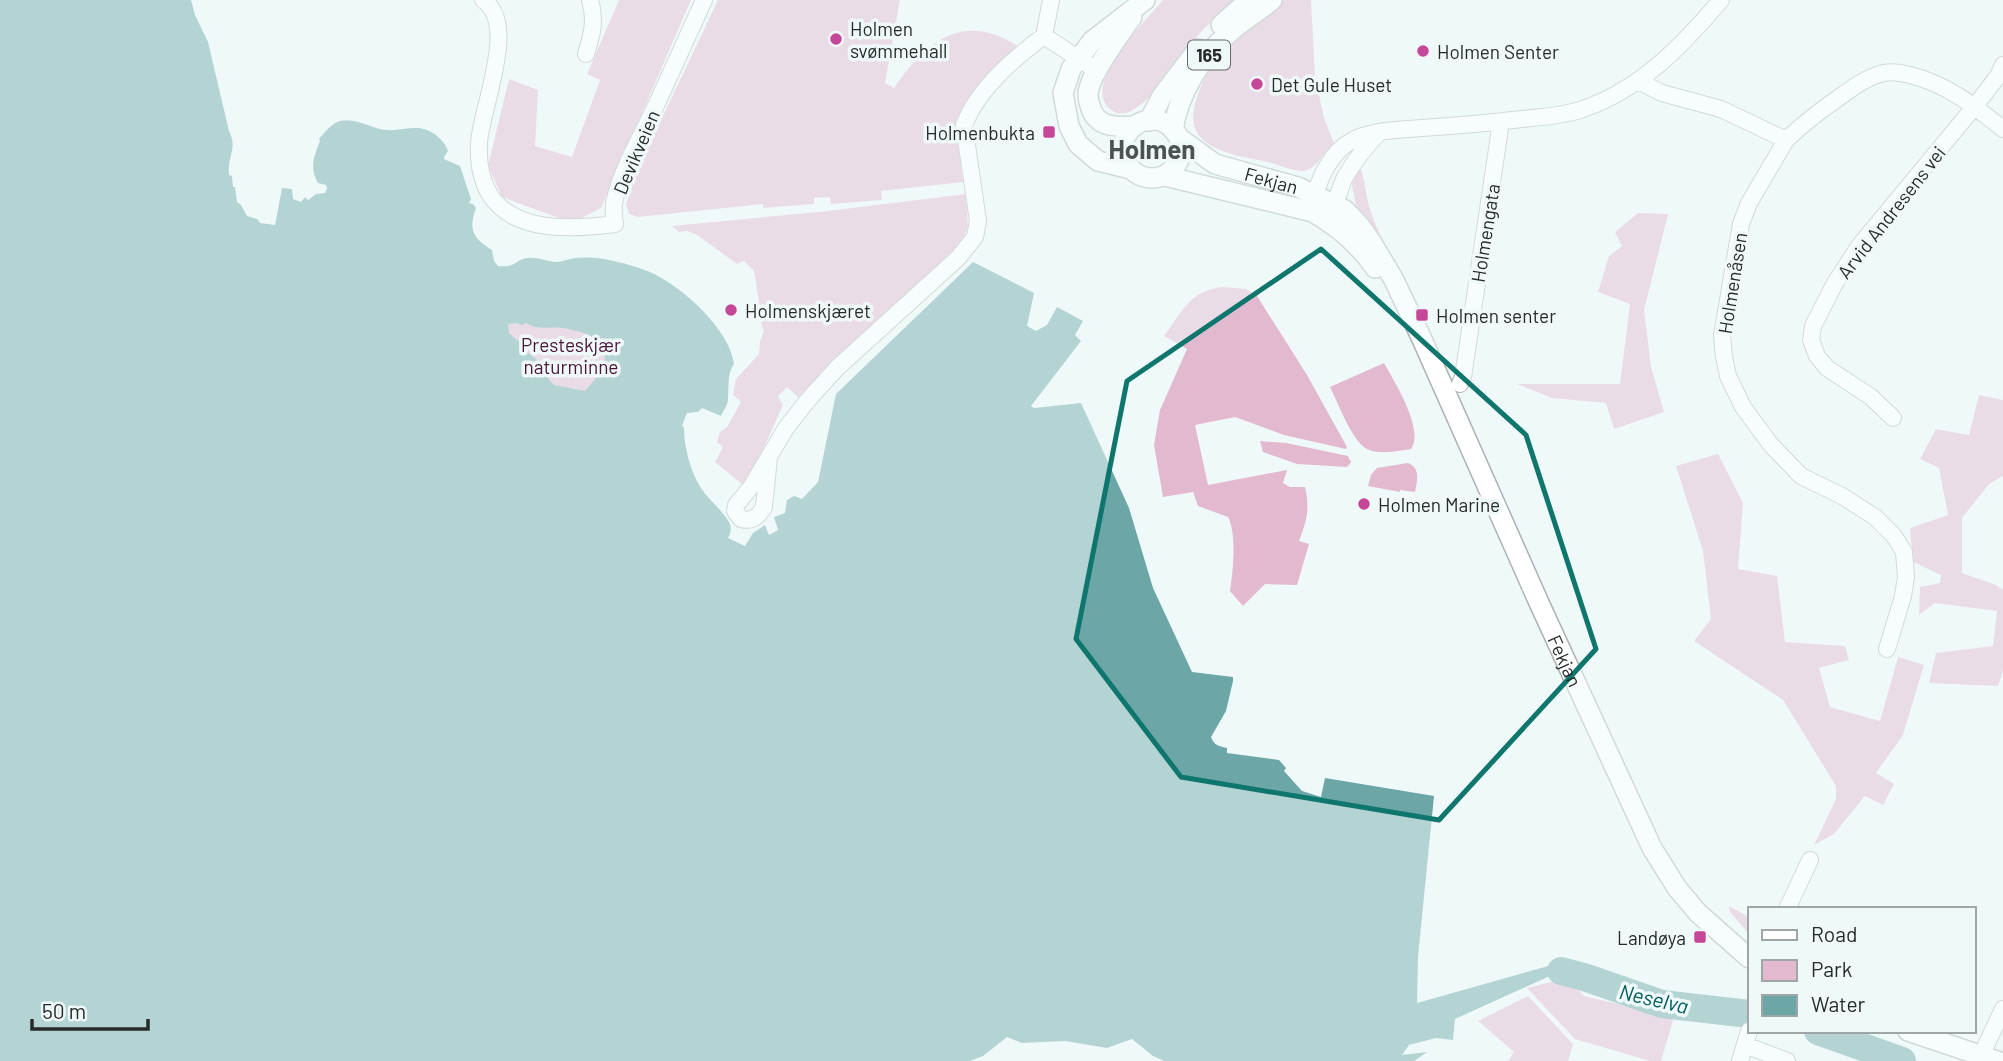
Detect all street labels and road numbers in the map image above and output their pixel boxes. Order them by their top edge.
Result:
road number: 165 [1188,40,1230,70]
street label: Devikveien [608,107,664,197]
street label: Arvid Andresens vei [1832,141,1950,283]
street label: Fekjan [1242,161,1301,198]
street label: Holmengata [1466,182,1504,284]
street label: Holmenåsen [1713,231,1751,335]
street label: Fekjan [1544,631,1587,690]

